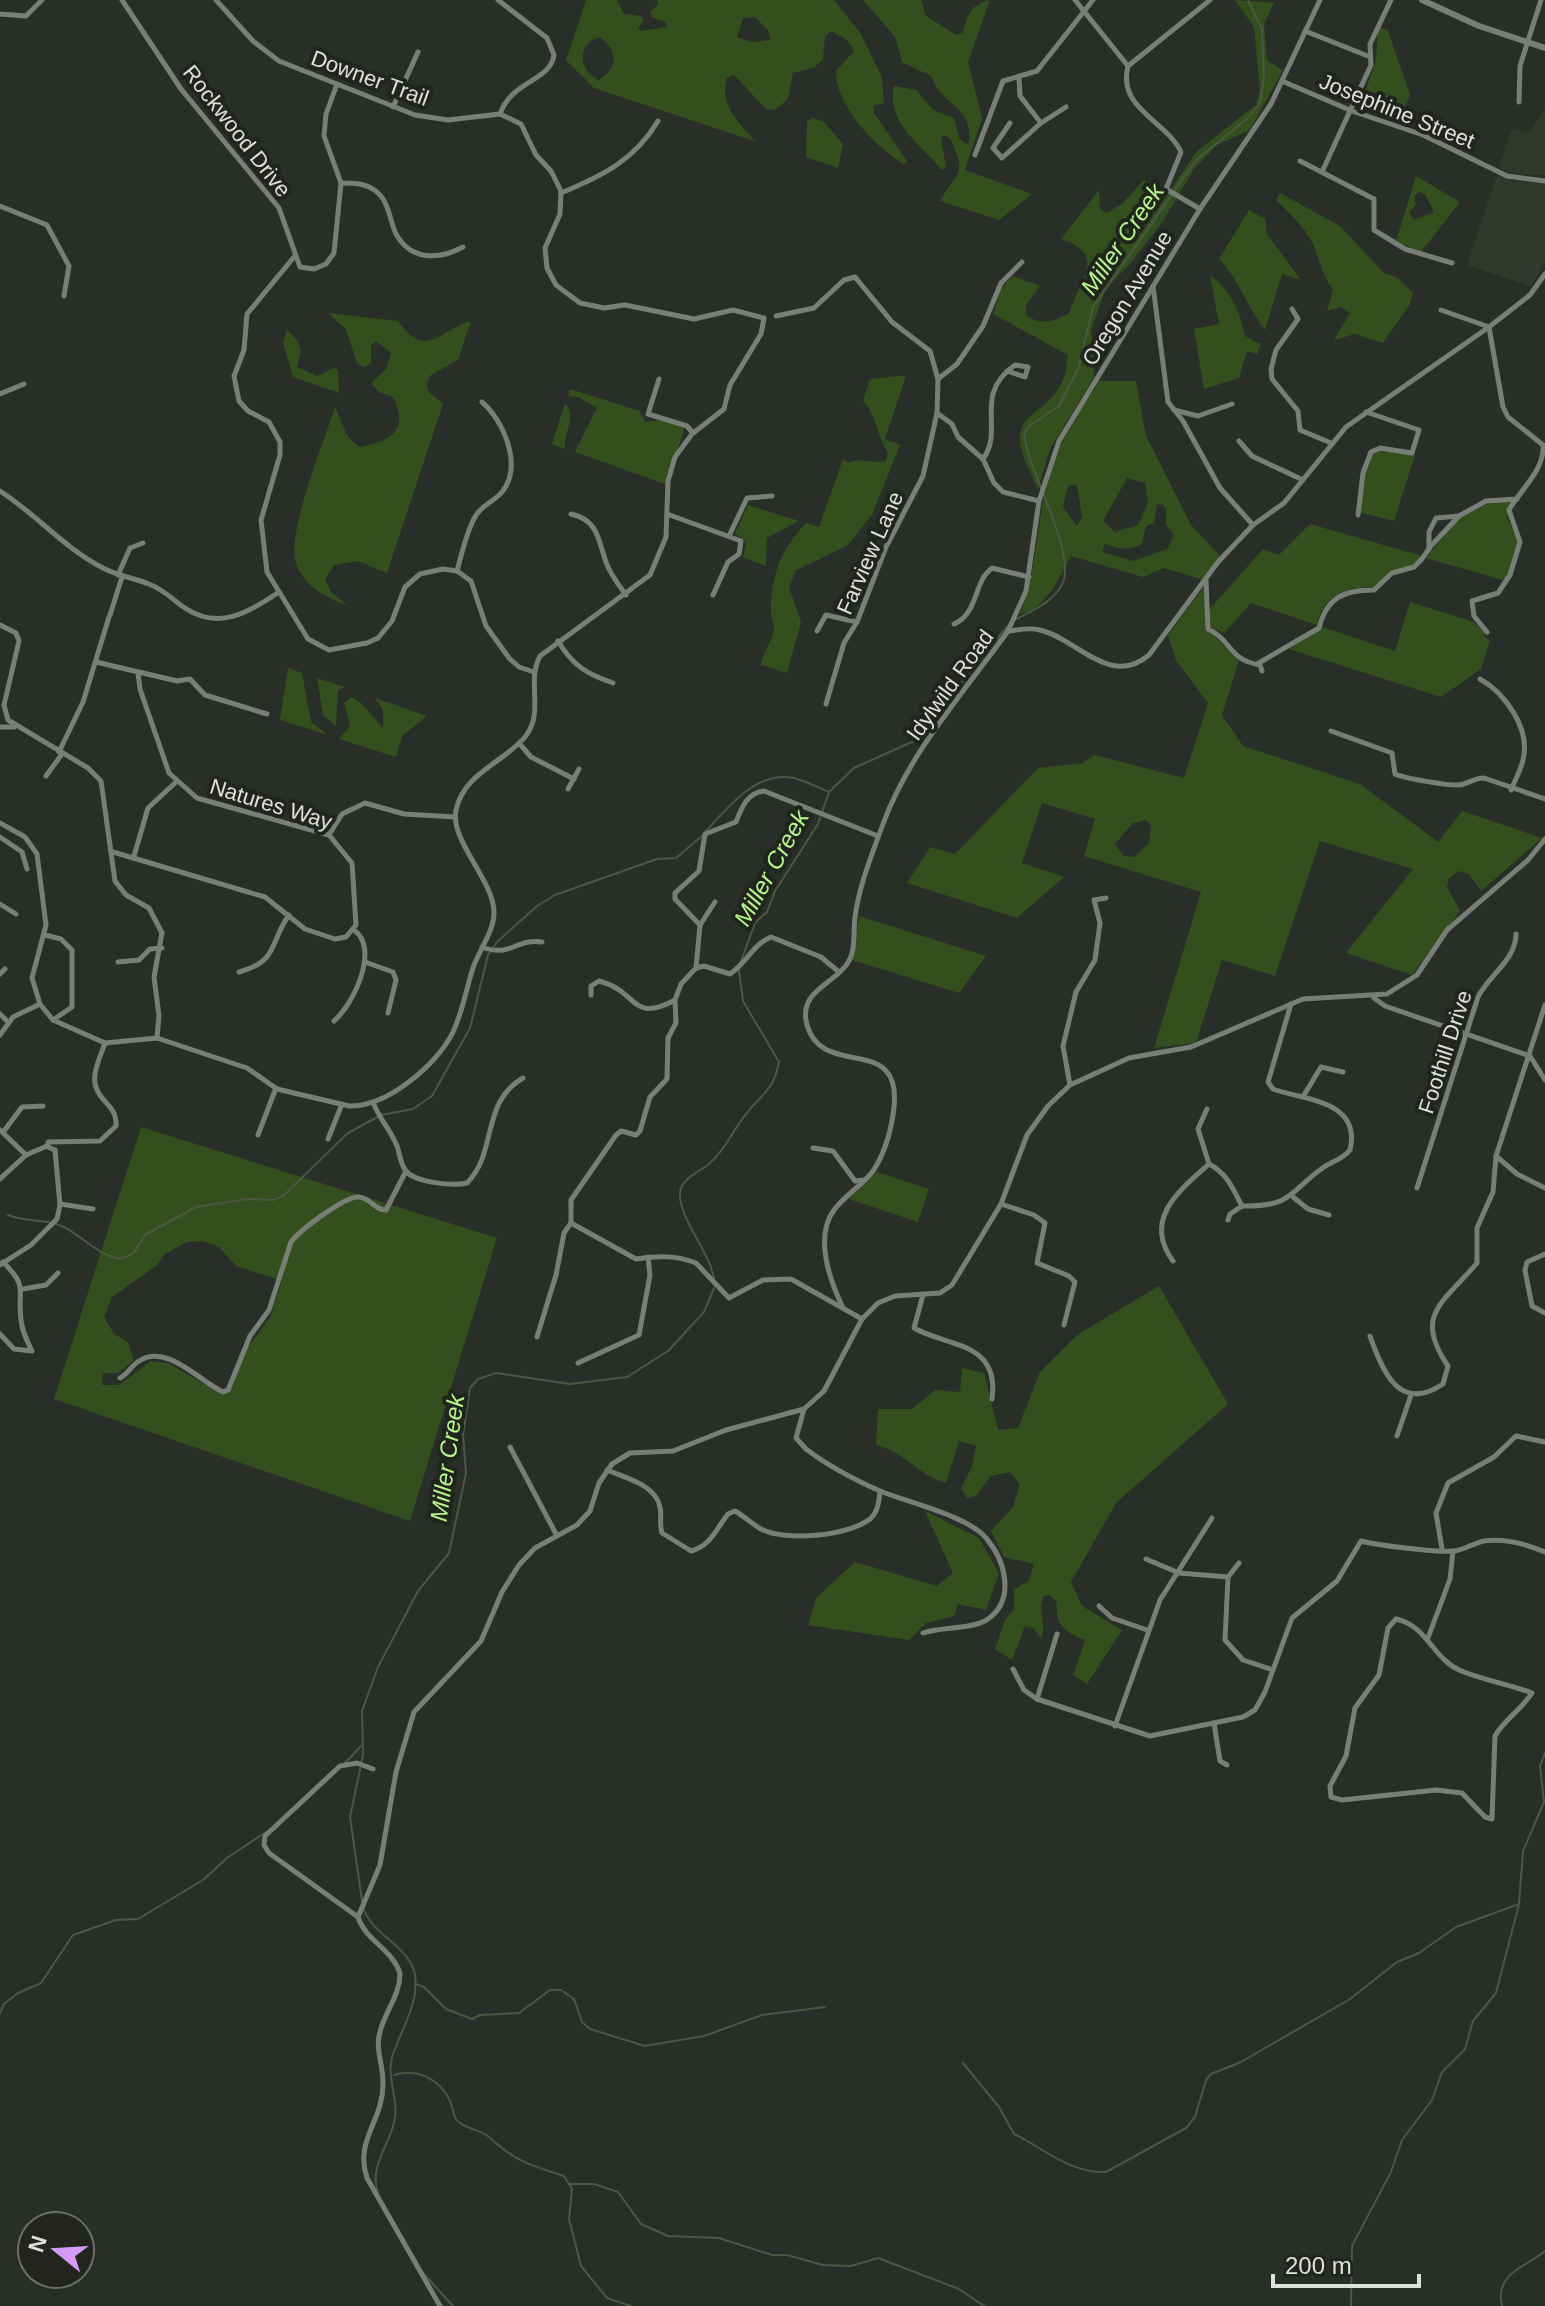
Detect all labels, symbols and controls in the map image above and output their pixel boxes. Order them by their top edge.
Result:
street label: Downer Trail [308,45,432,111]
street label: Rockwood Drive [178,60,296,202]
street label: Josephine Street [1316,68,1478,154]
water label: Miller Creek [1075,177,1170,300]
street label: Oregon Avenue [1077,226,1177,370]
street label: Farview Lane [832,488,908,618]
street label: Idylwild Road [901,625,999,745]
street label: Natures Way [207,774,335,834]
water label: Miller Creek [728,804,815,931]
street label: Foothill Drive [1413,987,1477,1117]
water label: Miller Creek [425,1391,470,1523]
north arrow [16,2210,96,2290]
text: N [23,2233,52,2255]
scale bar [1273,2238,1419,2288]
text: 200 m [1285,2252,1352,2279]

